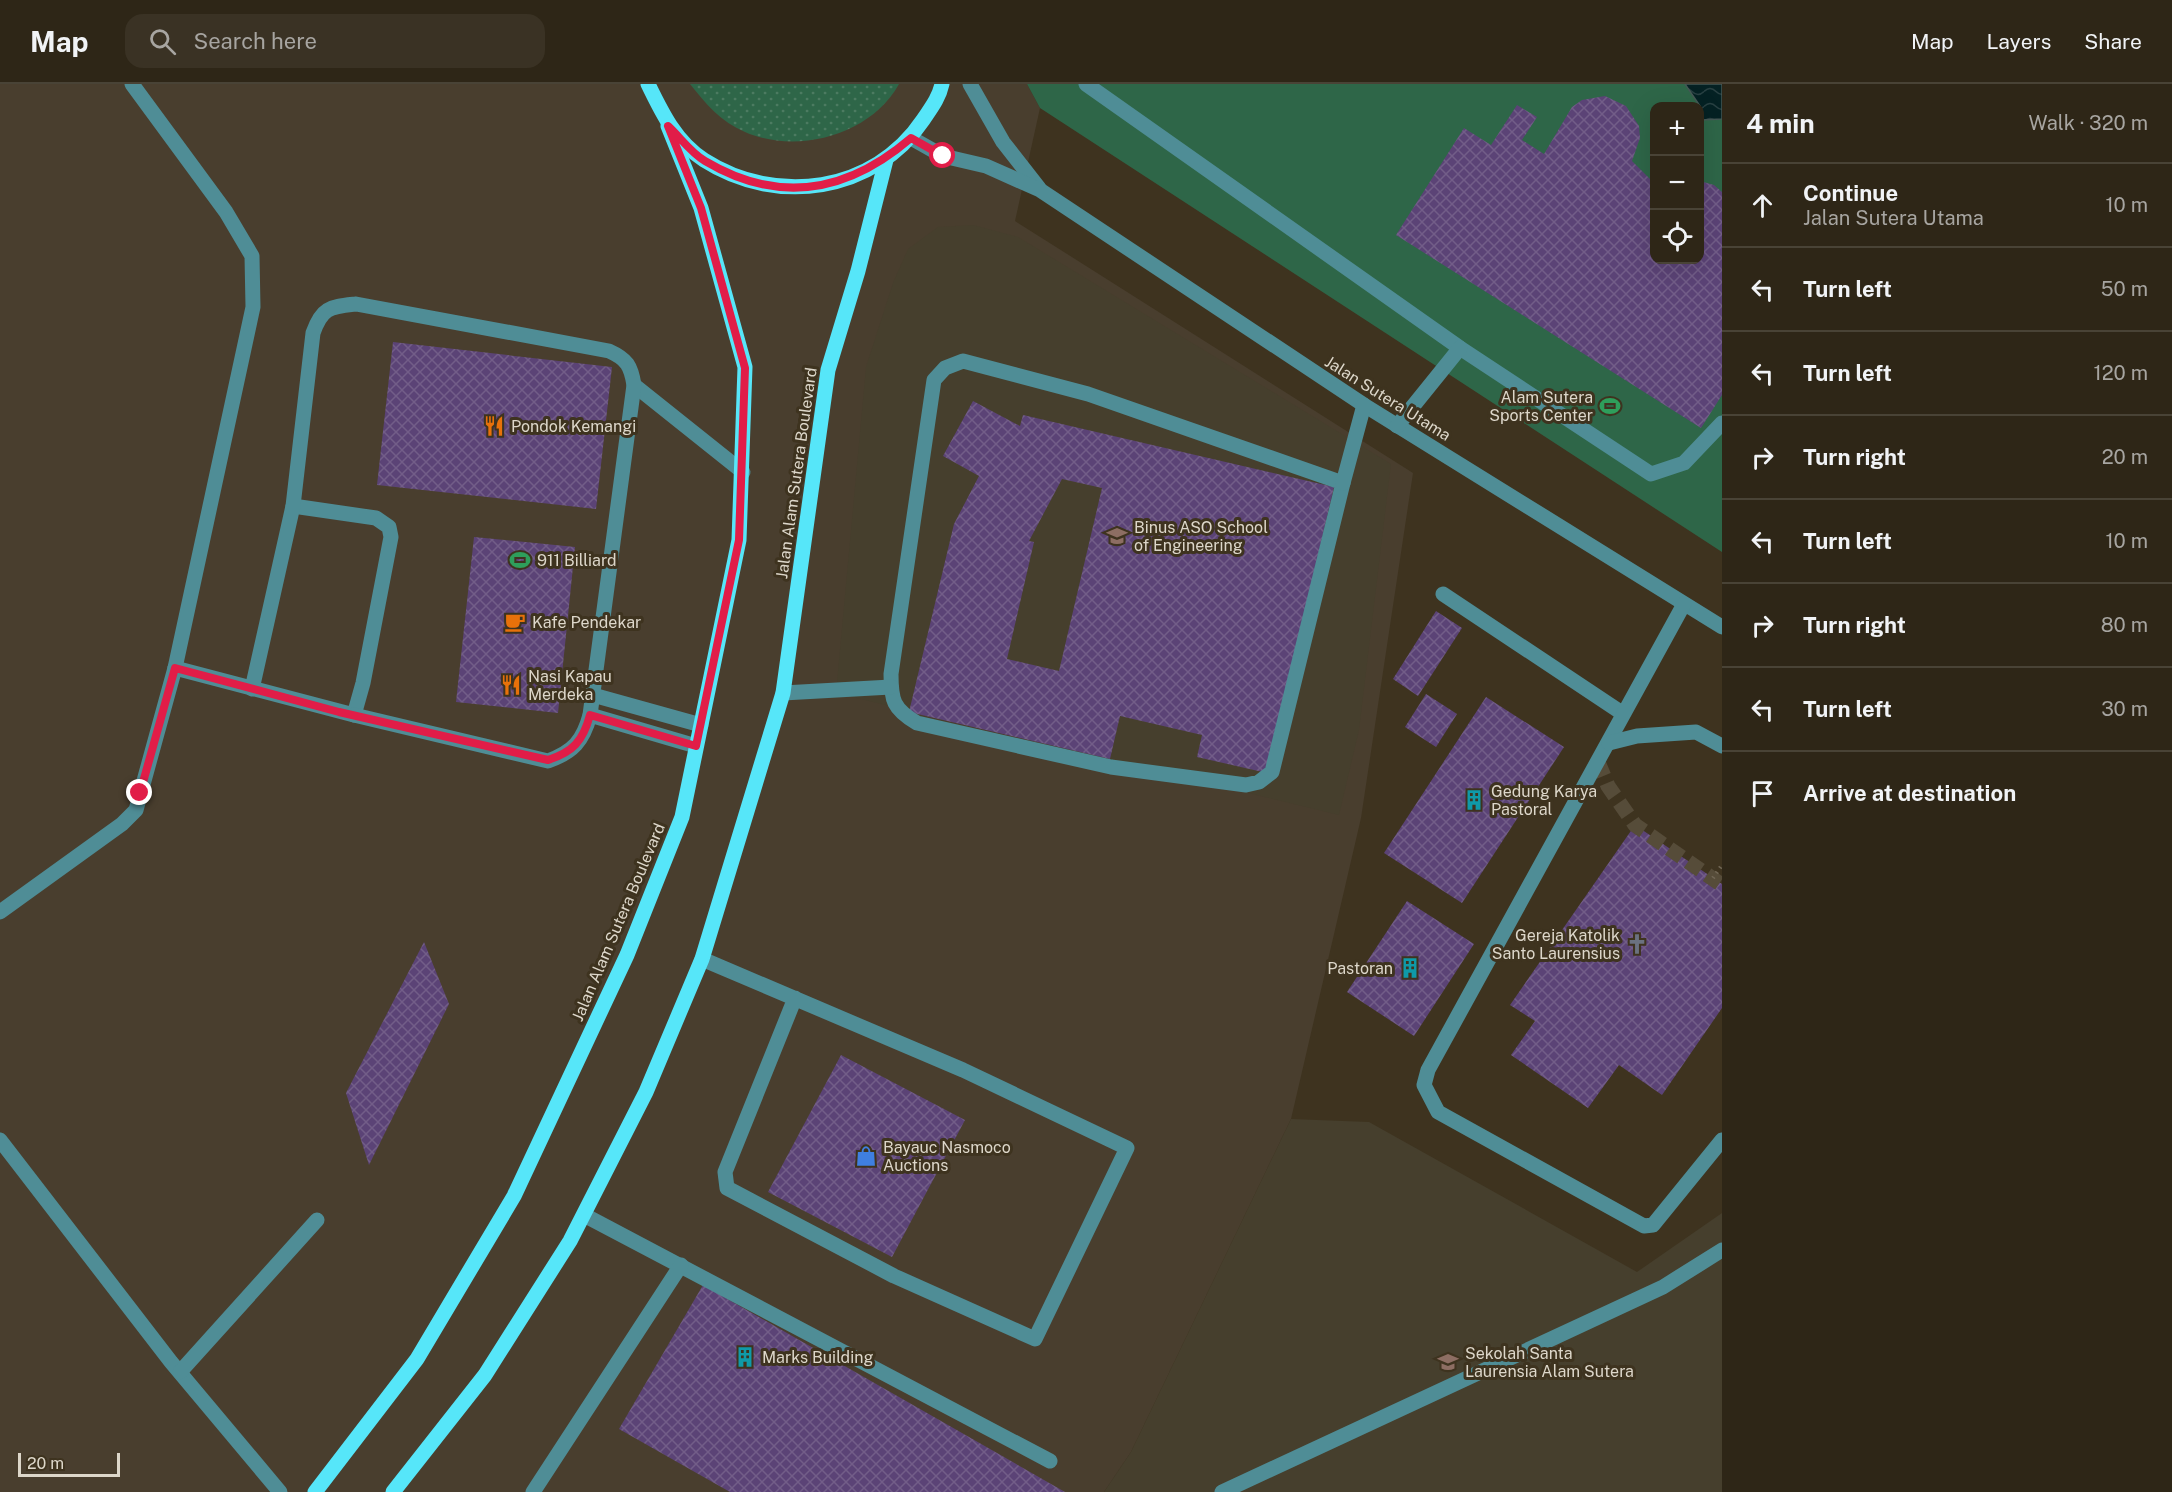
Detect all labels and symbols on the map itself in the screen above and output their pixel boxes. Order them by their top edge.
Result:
route start [929,142,955,168]
street label: Jalan Sutera Utama [1321,352,1454,445]
street label: Jalan Alam Sutera Boulevard [772,366,821,580]
place label: Alam Sutera Sports Center [1489,388,1593,425]
sports icon: Alam Sutera Sports Center [1598,394,1622,418]
restaurant icon: Pondok Kemangi [482,414,506,438]
place label: Pondok Kemangi [511,417,636,436]
place label: Binus ASO School of Engineering [1134,518,1268,555]
school or university icon: Binus ASO School of Engineering [1105,524,1129,548]
sports icon: 911 Billiard [508,548,532,572]
place label: 911 Billiard [537,551,617,570]
cafe icon: Kafe Pendekar [503,610,527,634]
place label: Kafe Pendekar [532,613,641,632]
place label: Nasi Kapau Merdeka [528,667,612,704]
restaurant icon: Nasi Kapau Merdeka [499,673,523,697]
route end [126,779,152,805]
place label: Gedung Karya Pastoral [1491,782,1597,819]
building icon: Gedung Karya Pastoral [1462,788,1486,812]
street label: Jalan Alam Sutera Boulevard [568,820,669,1024]
place label: Gereja Katolik Santo Laurensius [1492,926,1620,963]
church icon: Gereja Katolik Santo Laurensius [1625,932,1649,956]
building icon: Pastoran [1398,956,1422,980]
place label: Pastoran [1327,959,1393,978]
place label: Bayauc Nasmoco Auctions [883,1138,1011,1175]
shop icon: Bayauc Nasmoco Auctions [854,1144,878,1168]
place label: Sekolah Santa Laurensia Alam Sutera [1465,1344,1634,1381]
building icon: Marks Building [733,1345,757,1369]
place label: Marks Building [762,1348,874,1367]
school or university icon: Sekolah Santa Laurensia Alam Sutera [1436,1350,1460,1374]
scale bar [18,1450,120,1478]

